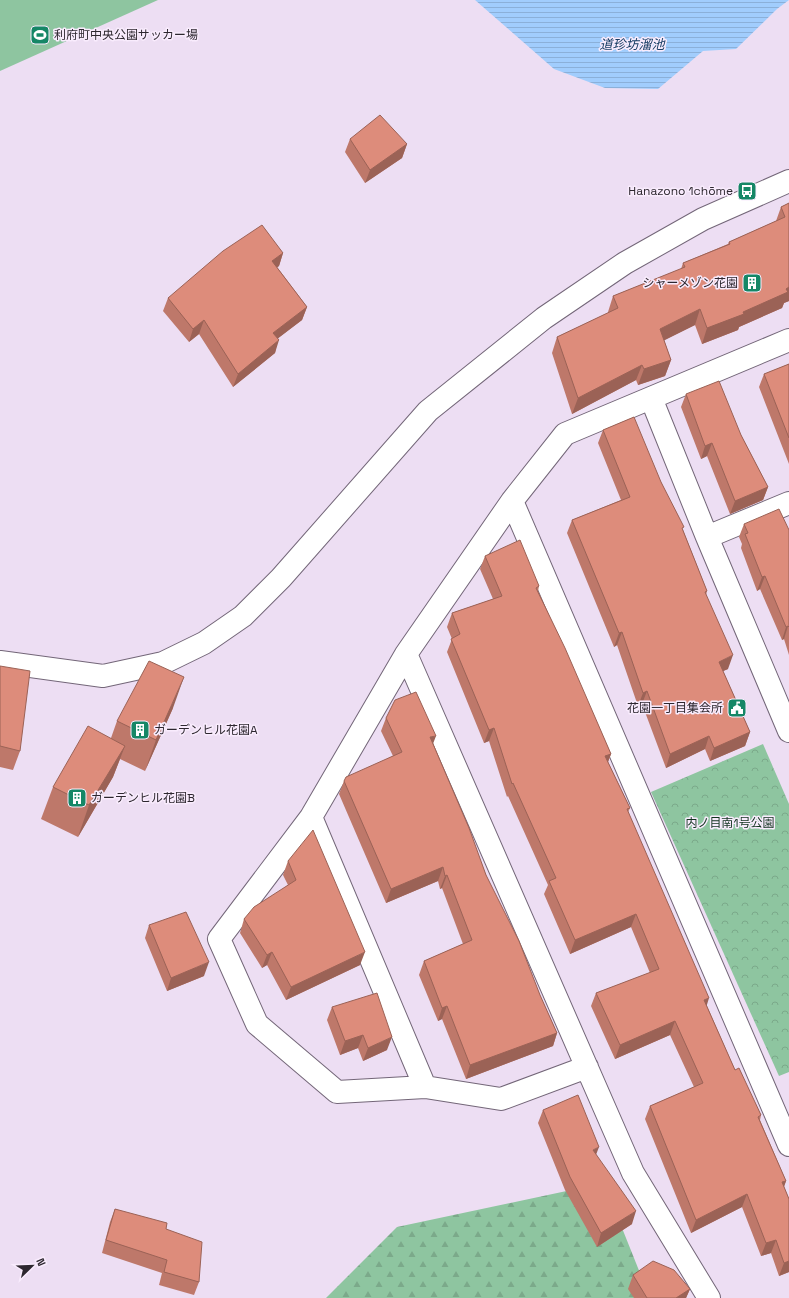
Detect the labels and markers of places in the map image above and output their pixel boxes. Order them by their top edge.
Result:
sports icon: 利府町中央公園サッカー場 [29,24,51,46]
place label: 利府町中央公園サッカー場 [54,27,198,43]
bus stop icon: Hanazono 1chōme [736,180,758,202]
place label: Hanazono 1chōme [628,183,733,199]
building icon: シャーメゾン花園 [741,272,763,294]
place label: シャーメゾン花園 [642,275,738,291]
public building icon: 花園一丁目集会所 [726,697,748,719]
place label: 花園一丁目集会所 [627,700,723,716]
building icon: ガーデンヒル花園A [129,719,151,741]
place label: ガーデンヒル花園A [154,722,258,738]
building icon: ガーデンヒル花園B [66,787,88,809]
place label: ガーデンヒル花園B [91,790,195,806]

